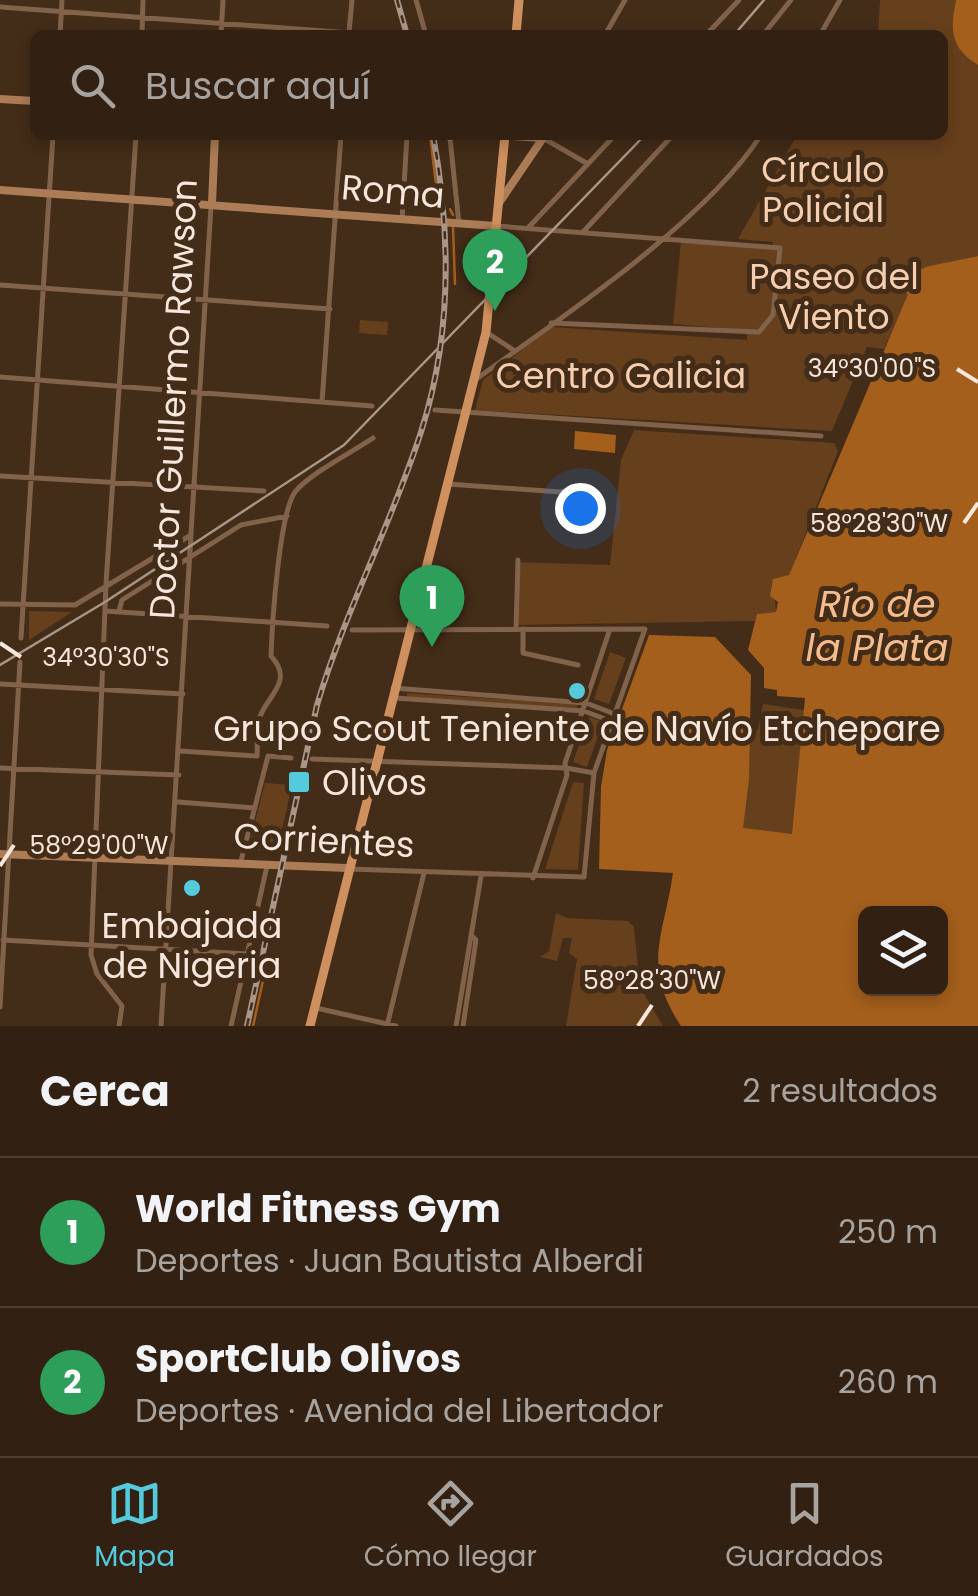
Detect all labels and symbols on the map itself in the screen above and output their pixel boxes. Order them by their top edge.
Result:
park label: Círculo Policial [761,145,885,234]
street label: Roma [339,162,447,220]
street label: Doctor Guillermo Rawson [137,178,209,620]
pin: 2 [462,228,528,311]
park label: Paseo del Viento [749,252,919,341]
park label: Centro Galicia [496,351,746,400]
text: 34°30'00"S [808,351,936,386]
your location [555,483,606,534]
text: 58°28'30"W [810,506,948,541]
pin: 1 [400,564,464,647]
water label: Río de la Plata [806,577,948,674]
text: 34°30'30"S [42,640,170,675]
marker: Grupo Scout Teniente de Navío Etchepare [566,680,588,702]
place label: Grupo Scout Teniente de Navío Etchepare [213,704,941,753]
place label: Olivos [322,758,427,807]
marker: Olivos [286,769,312,795]
street label: Corrientes [232,811,416,869]
text: 58°29'00"W [30,828,168,863]
marker: Embajada de Nigeria [181,877,203,899]
place label: Embajada de Nigeria [102,901,283,990]
text: 58°28'30"W [583,963,721,998]

